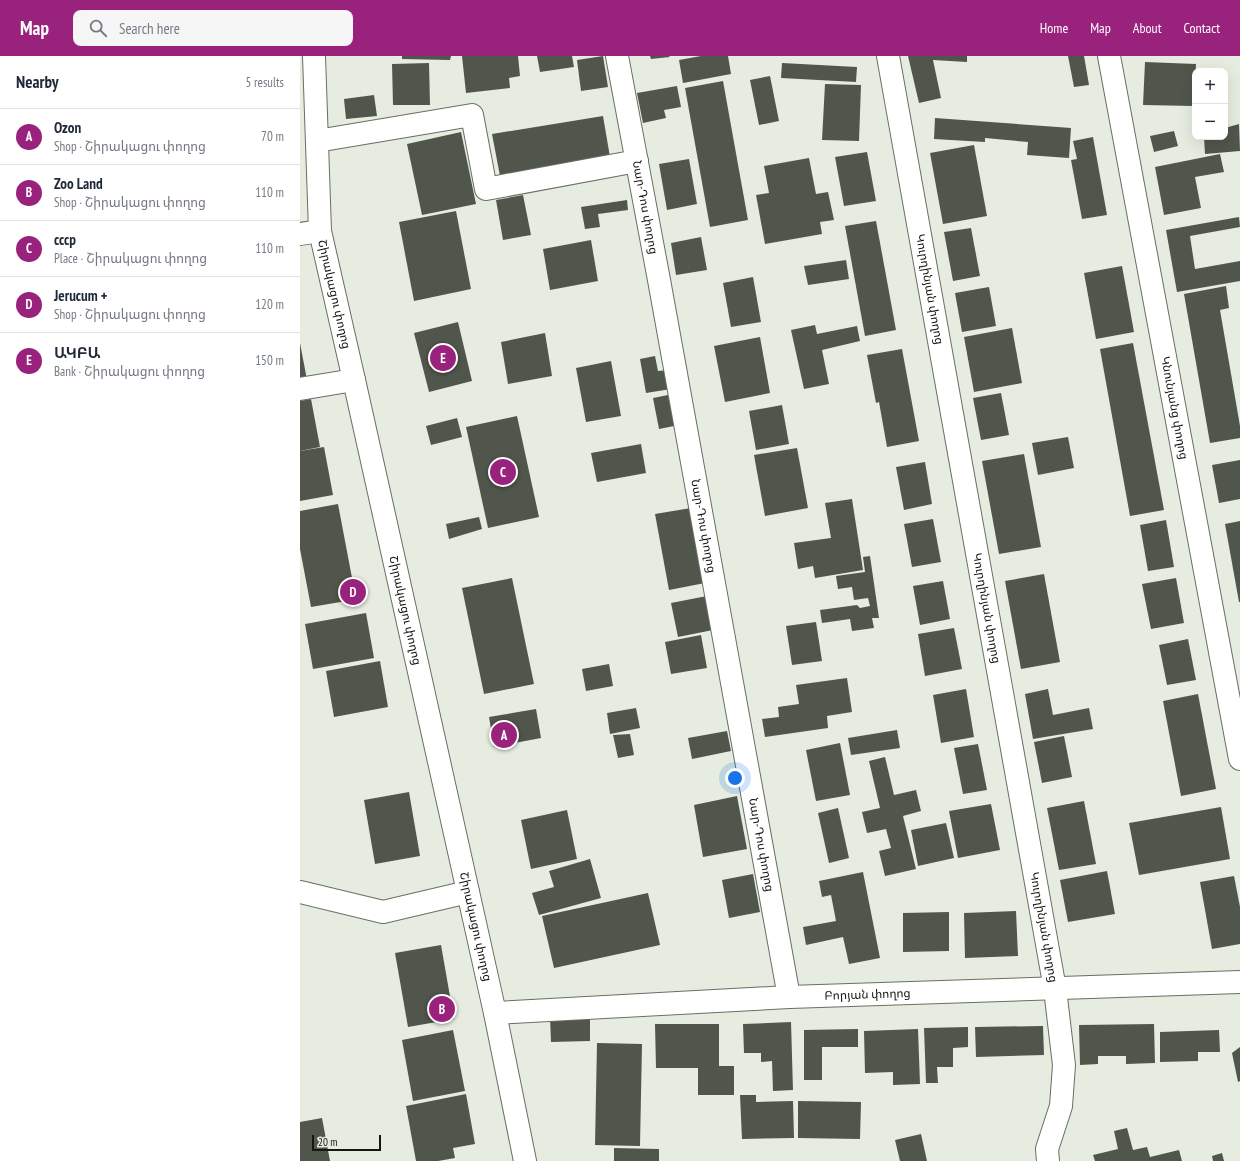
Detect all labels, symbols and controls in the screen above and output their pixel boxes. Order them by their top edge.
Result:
search box [73,10,353,46]
text: Map [20,16,49,40]
icon: search [87,17,109,39]
text: Search here [119,19,180,38]
text: Home [1040,19,1068,37]
text: Map [1090,19,1111,37]
text: About [1133,19,1162,37]
text: Contact [1184,19,1220,37]
map controls [1192,68,1228,140]
button: + [1192,68,1228,104]
text: Nearby [16,71,59,93]
text: 5 results [245,74,284,91]
button: − [1192,104,1228,140]
text: Ozon [54,118,81,137]
text: A [26,128,32,145]
text: 70 m [261,128,284,145]
text: Shop · Շիրակացու փողոց [54,138,206,155]
street label: Նար-Դոս փողոց [630,159,662,255]
text: Zoo Land [54,174,103,193]
text: B [26,184,32,201]
text: 110 m [255,184,284,201]
text: Shop · Շիրակացու փողոց [54,194,206,211]
text: ссср [54,230,76,249]
street label: Կուրղինյան փողոց [913,233,948,346]
street label: Շիրակացու փողոց [315,238,355,350]
text: C [26,240,32,257]
text: 110 m [255,240,284,257]
text: Place · Շիրակացու փողոց [54,250,207,267]
text: Jerucum + [54,286,107,305]
text: D [26,296,32,313]
text: 120 m [255,296,284,313]
text: Shop · Շիրակացու փողոց [54,306,206,323]
text: ԱԿԲԱ [54,343,100,362]
pin: E [430,343,456,373]
text: E [26,352,32,369]
text: 150 m [255,352,284,369]
street label: Կնունյանց փողոց [1158,355,1192,461]
text: Bank · Շիրակացու փողոց [54,363,205,380]
pin: C [490,457,516,487]
street label: Նար-Դոս փողոց [688,478,720,574]
street label: Կուրղինյան փողոց [970,552,1005,665]
street label: Շիրակացու փողոց [386,554,425,666]
pin: D [340,577,366,607]
pin: A [491,720,517,750]
your location [725,768,745,788]
street label: Նար-Դոս փողոց [746,797,778,893]
street label: Շիրակացու փողոց [457,870,496,983]
street label: Կուրղինյան փողոց [1027,871,1062,984]
street label: Բորյան փողոց [824,985,911,1003]
pin: B [429,994,455,1024]
scale bar [312,1133,381,1152]
text: 20 m [318,1135,337,1149]

